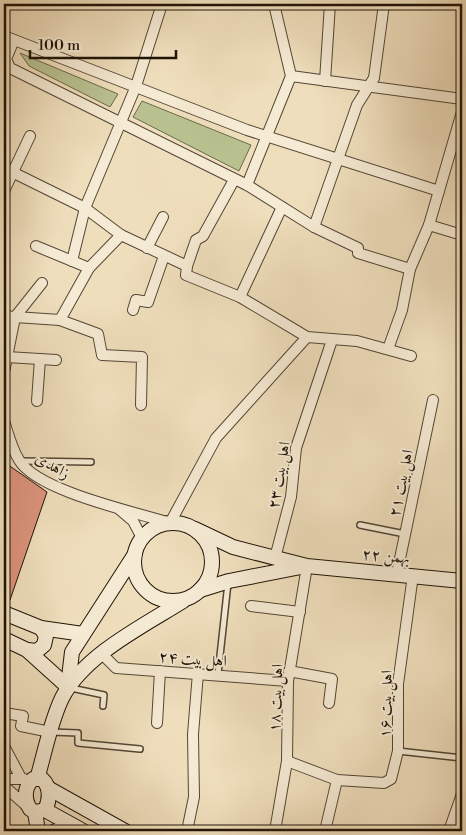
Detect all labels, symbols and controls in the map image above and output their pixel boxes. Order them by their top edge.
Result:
scale bar [30,28,176,60]
text: 100 m [38,36,80,55]
street label: اهل بیت ۲۳ [263,440,296,511]
street label: زاهدی [32,448,73,484]
street label: اهل بیت ۲۱ [384,448,419,519]
street label: ۲۲ بهمن [361,544,411,569]
street label: اهل بیت ۲۴ [158,647,228,672]
street label: اهل بیت ۱۸ [264,664,289,733]
street label: اهل بیت ۱۶ [375,670,398,738]

